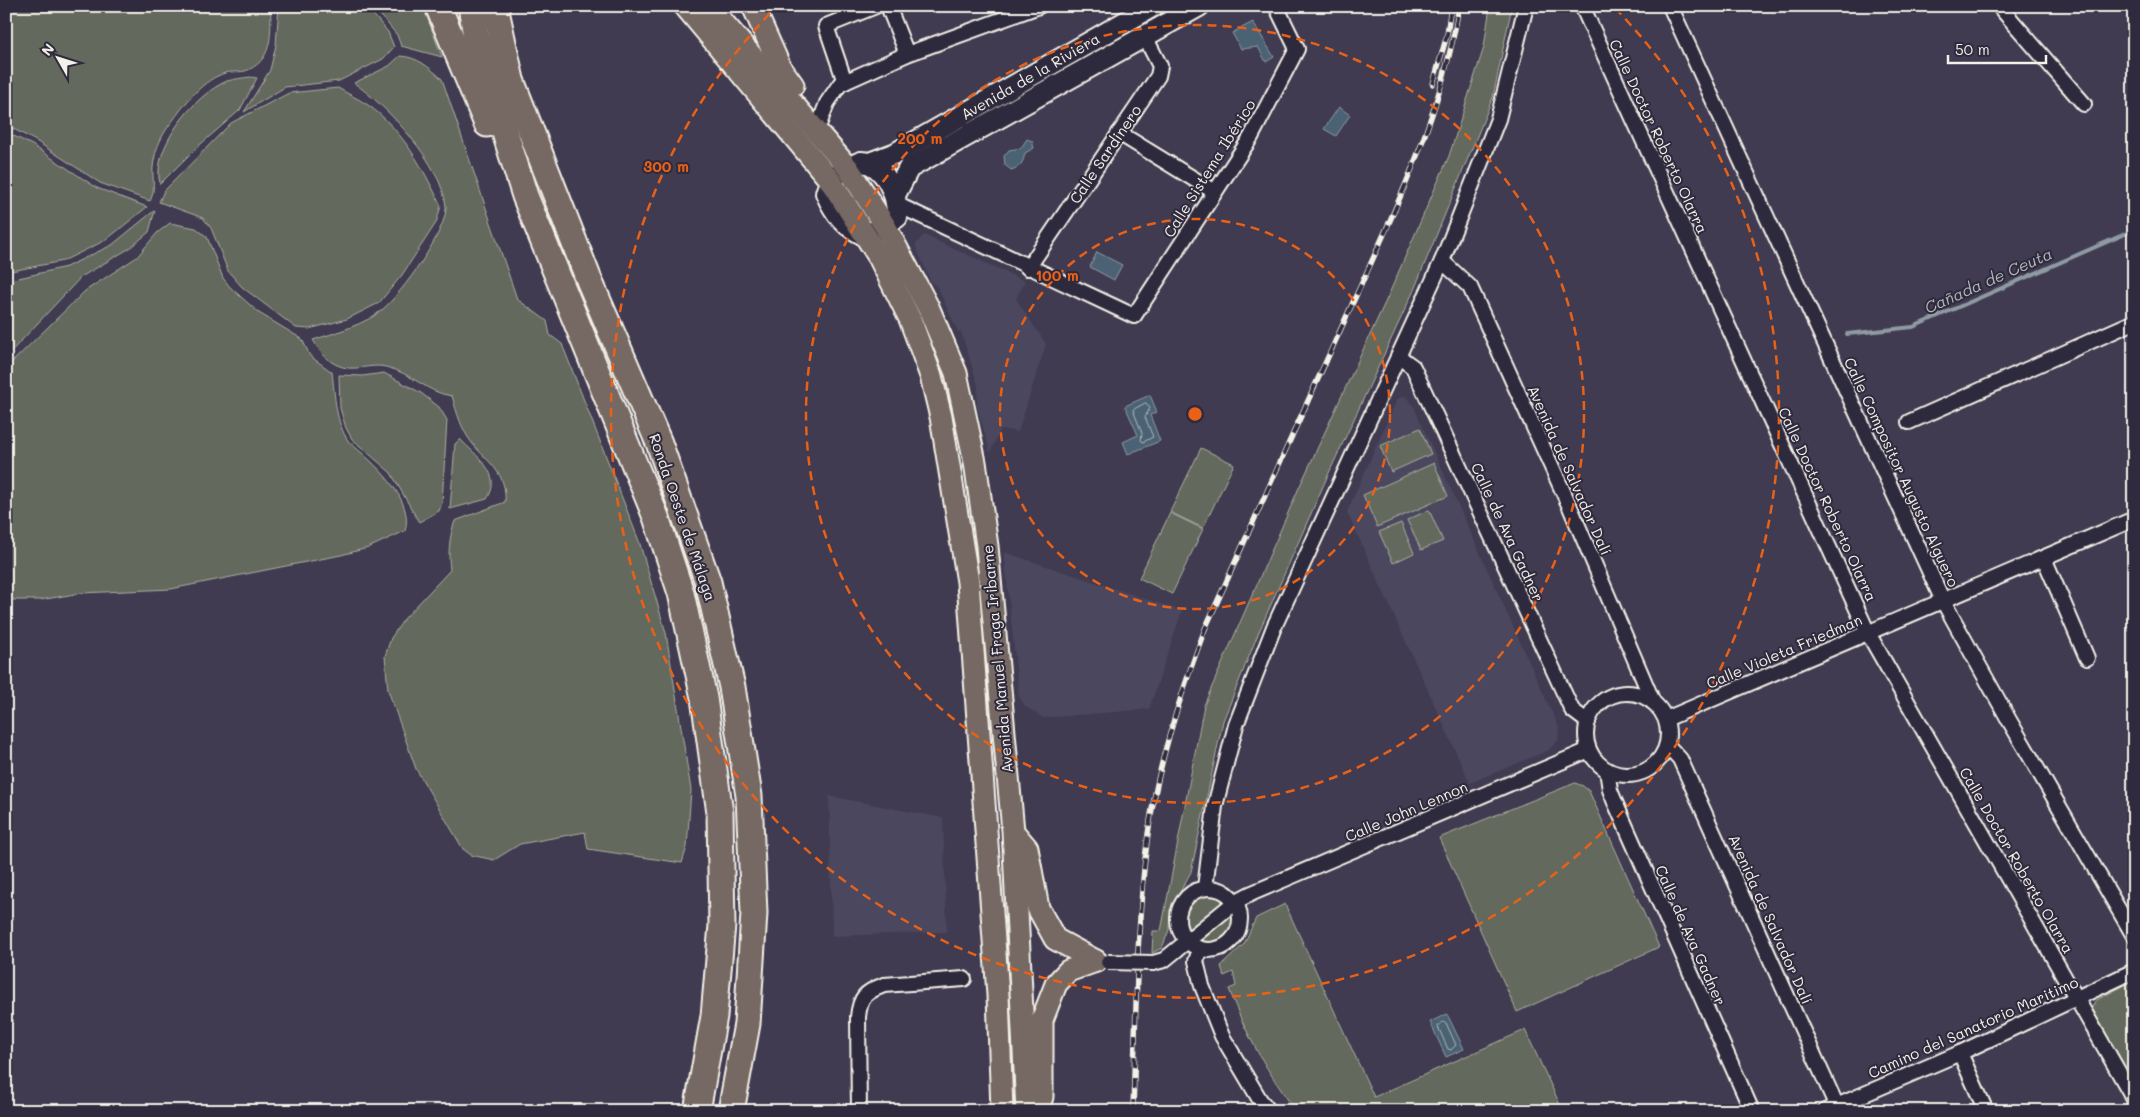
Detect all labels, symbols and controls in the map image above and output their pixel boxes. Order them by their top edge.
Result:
street label: Avenida de la Riviera [957,28,1103,124]
north arrow [32,32,82,82]
scale bar [1948,32,2045,64]
street label: Calle Doctor Roberto Olarra [1605,36,1713,236]
text: N [37,39,58,60]
text: 50 m [1955,39,1990,59]
street label: Calle Sistema Ibérico [1158,95,1260,241]
street label: Calle Sardinero [1065,101,1146,207]
text: 200 m [898,128,943,148]
text: 300 m [643,156,689,176]
water label: Cañada de Ceuta [1921,242,2055,318]
text: 100 m [1035,265,1079,285]
street label: Calle Compositor Augusto Alguero [1840,354,1964,590]
street label: Avenida de Salvador Dalí [1523,382,1617,558]
street label: Calle Doctor Roberto Olarra [1774,404,1882,604]
centre of rings [1186,405,1204,423]
street label: Ronda Oeste de Málaga [645,431,721,603]
street label: Calle de Ava Gadner [1467,459,1549,605]
street label: Avenida Manuel Fraga Iribarne [977,544,1017,774]
street label: Calle Violeta Friedman [1703,609,1865,693]
street label: Calle Doctor Roberto Olarra [1955,763,2079,957]
street label: Calle John Lennon [1342,776,1470,846]
street label: Avenida de Salvador Dalí [1724,831,1818,1007]
street label: Calle de Ava Gadner [1651,862,1731,1008]
street label: Camino del Sanatorio Maritimo [1865,971,2081,1083]

